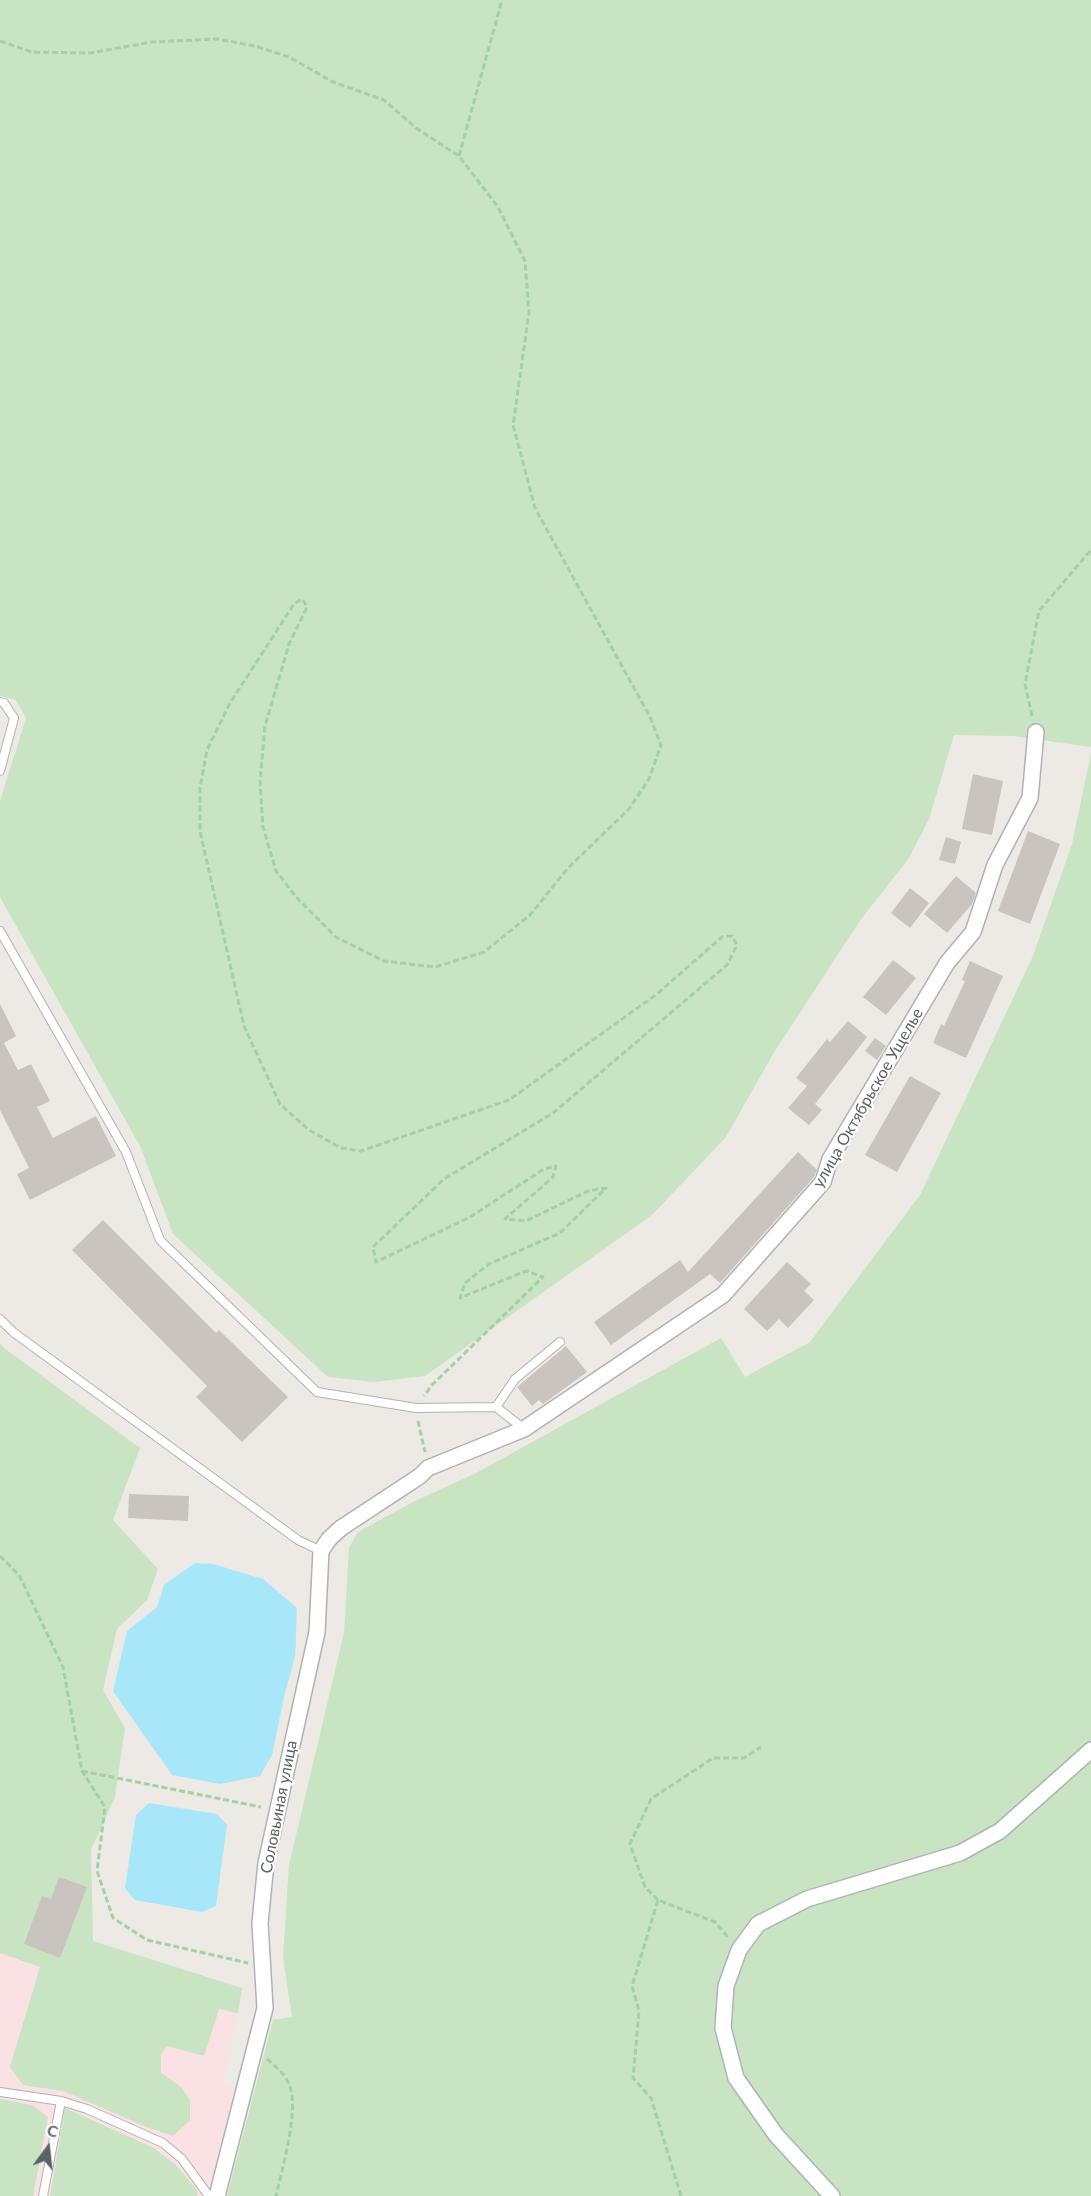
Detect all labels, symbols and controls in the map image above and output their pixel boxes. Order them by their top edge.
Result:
street label: улица Октябрьское Ущелье [809,1005,927,1191]
street label: Соловьиная улица [257,1739,301,1875]
north arrow [18,2118,78,2178]
text: С [45,2120,60,2141]

